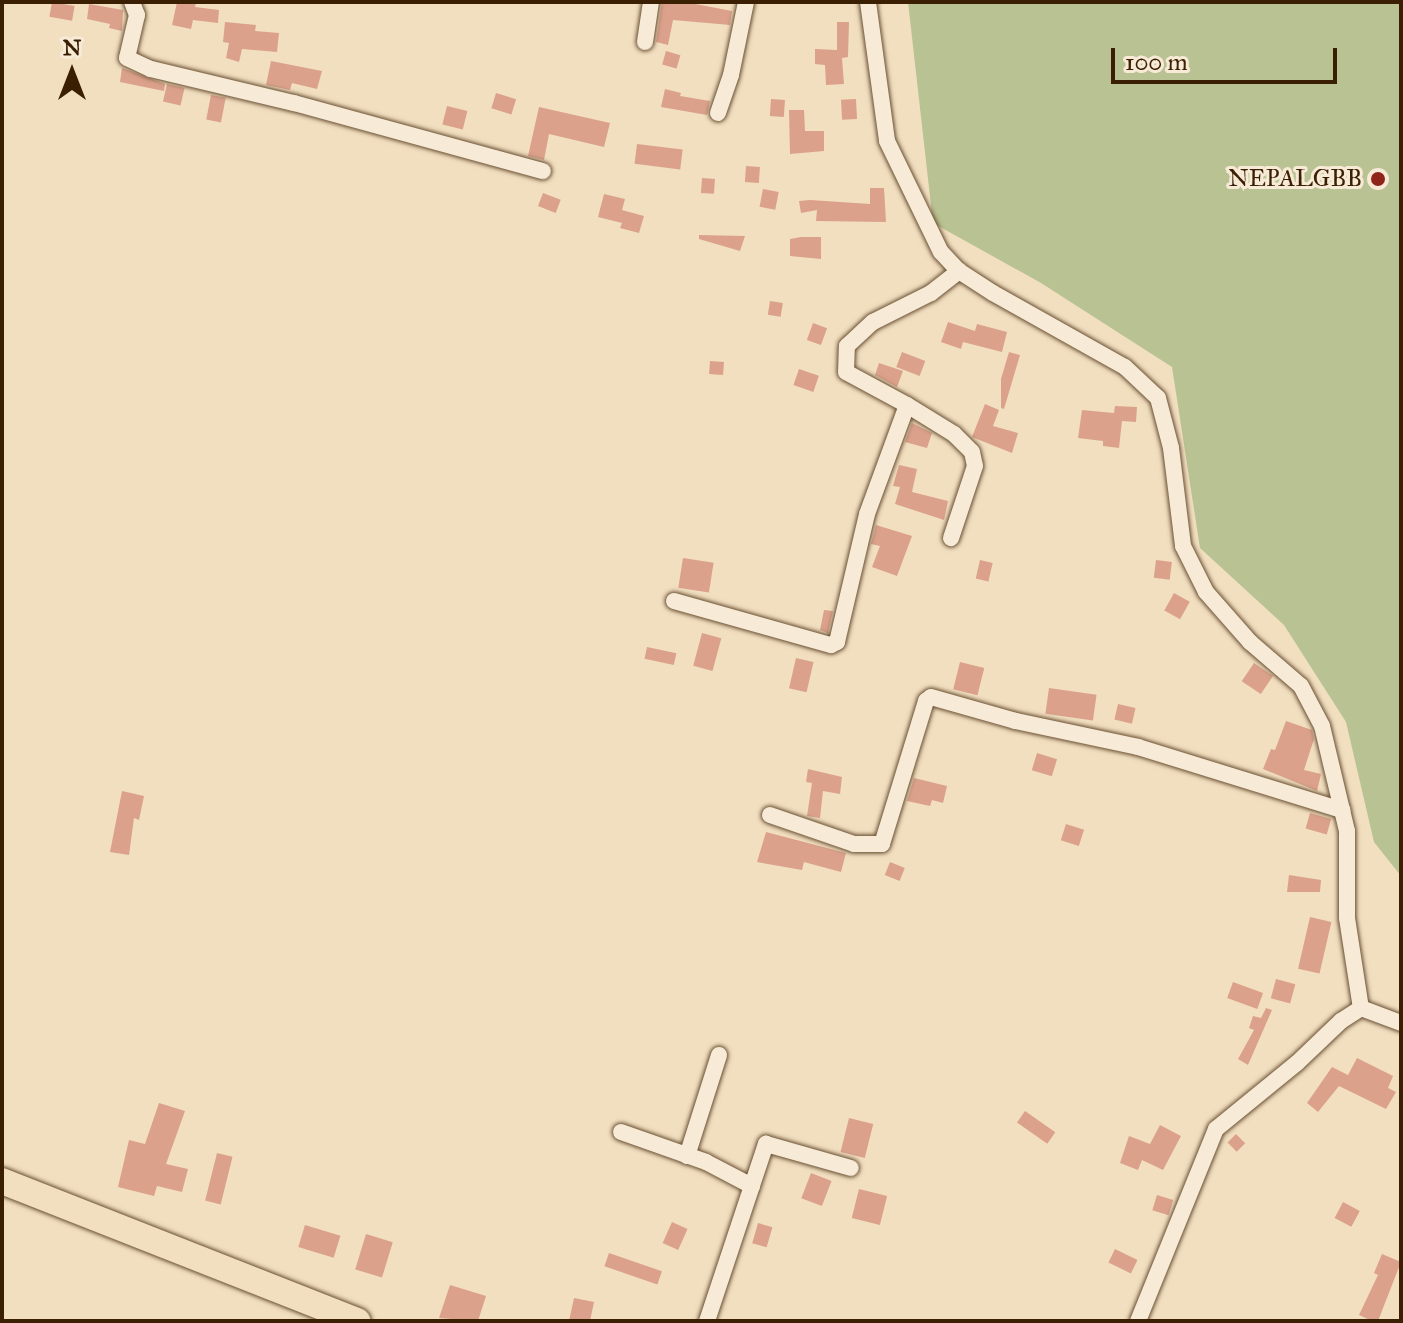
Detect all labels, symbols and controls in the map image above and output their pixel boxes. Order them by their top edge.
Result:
north arrow [32,32,112,112]
scale bar [1115,32,1341,82]
text: N [63,34,81,61]
text: 100 m [1125,47,1188,77]
place label: NEPALGBB [1228,165,1362,193]
marker: NEPALGBB [1369,170,1387,188]

